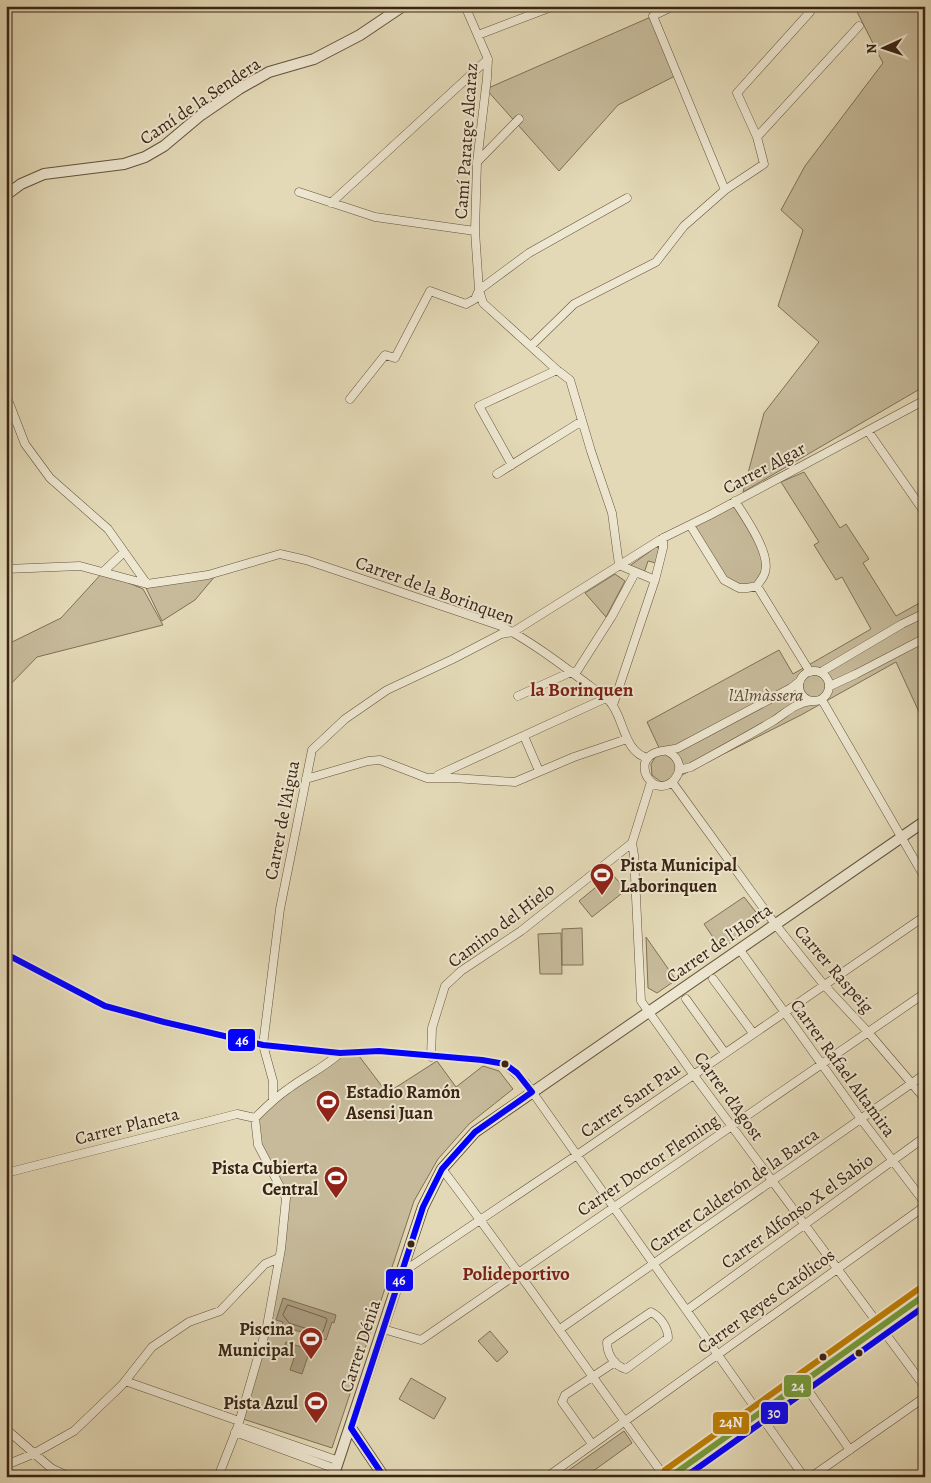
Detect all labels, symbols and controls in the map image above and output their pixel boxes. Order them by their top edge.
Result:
north arrow [858,22,908,72]
text: N [862,43,881,54]
street label: Camí de la Sendera [135,51,266,150]
street label: Camí Paratge Alcaraz [449,62,483,220]
street label: Carrer Algar [718,436,810,500]
street label: Carrer de la Borinquen [352,550,518,630]
district label: la Borinquen [531,677,634,703]
park label: l'Almàssera [729,683,803,707]
street label: Carrer de l'Aigua [259,758,305,882]
place label: Pista Municipal Laborinquen [620,853,737,898]
sports icon: Pista Municipal Laborinquen [589,862,615,896]
street label: Camino del Hielo [443,877,559,973]
street label: Carrer de l'Horta [661,897,777,988]
street label: Carrer Raspeig [789,920,879,1018]
street label: Carrer Rafael Altamira [785,994,902,1142]
line badge: 46 [227,1028,256,1052]
text: 46 [235,1031,249,1050]
street label: Carrer d'Agost [689,1047,769,1145]
street label: Carrer Sant Pau [575,1057,685,1143]
unlabelled marker [500,1059,510,1069]
place label: Estadio Ramón Asensi Juan [345,1080,460,1125]
sports icon: Estadio Ramón Asensi Juan [315,1089,341,1123]
street label: Carrer Planeta [72,1101,182,1151]
street label: Carrer Doctor Fleming [572,1108,724,1222]
street label: Carrer Calderón de la Barca [644,1122,824,1258]
street label: Carrer Alfonso X el Sabio [716,1148,878,1274]
place label: Pista Cubierta Central [212,1156,318,1201]
sports icon: Pista Cubierta Central [323,1165,349,1199]
unlabelled marker [406,1239,416,1249]
street label: Carrer Reyes Católicos [692,1243,840,1359]
district label: Polideportivo [462,1261,570,1287]
line badge: 46 [385,1268,414,1292]
text: 46 [392,1271,406,1290]
street label: Carrer Dénia [334,1296,386,1395]
place label: Piscina Municipal [218,1317,294,1362]
sports icon: Piscina Municipal [298,1326,324,1360]
unlabelled marker [854,1348,864,1358]
unlabelled marker [818,1352,828,1362]
line badge: 24 [783,1374,812,1398]
text: 24 [791,1377,805,1396]
sports icon: Pista Azul [303,1390,329,1424]
place label: Pista Azul [223,1391,298,1415]
line badge: 30 [760,1401,789,1425]
text: 30 [767,1404,781,1423]
line badge: 24N [712,1411,750,1435]
text: 24N [719,1413,743,1432]

